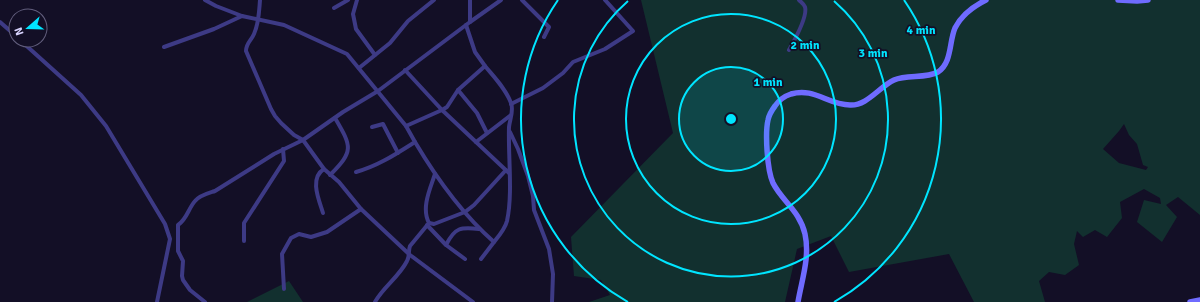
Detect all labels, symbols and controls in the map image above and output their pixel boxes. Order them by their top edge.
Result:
north arrow [8,8,48,48]
text: 4 min [907,23,936,38]
text: N [12,25,26,37]
text: 2 min [791,38,820,53]
text: 3 min [859,46,888,61]
text: 1 min [754,75,783,90]
centre of rings [724,112,738,126]

